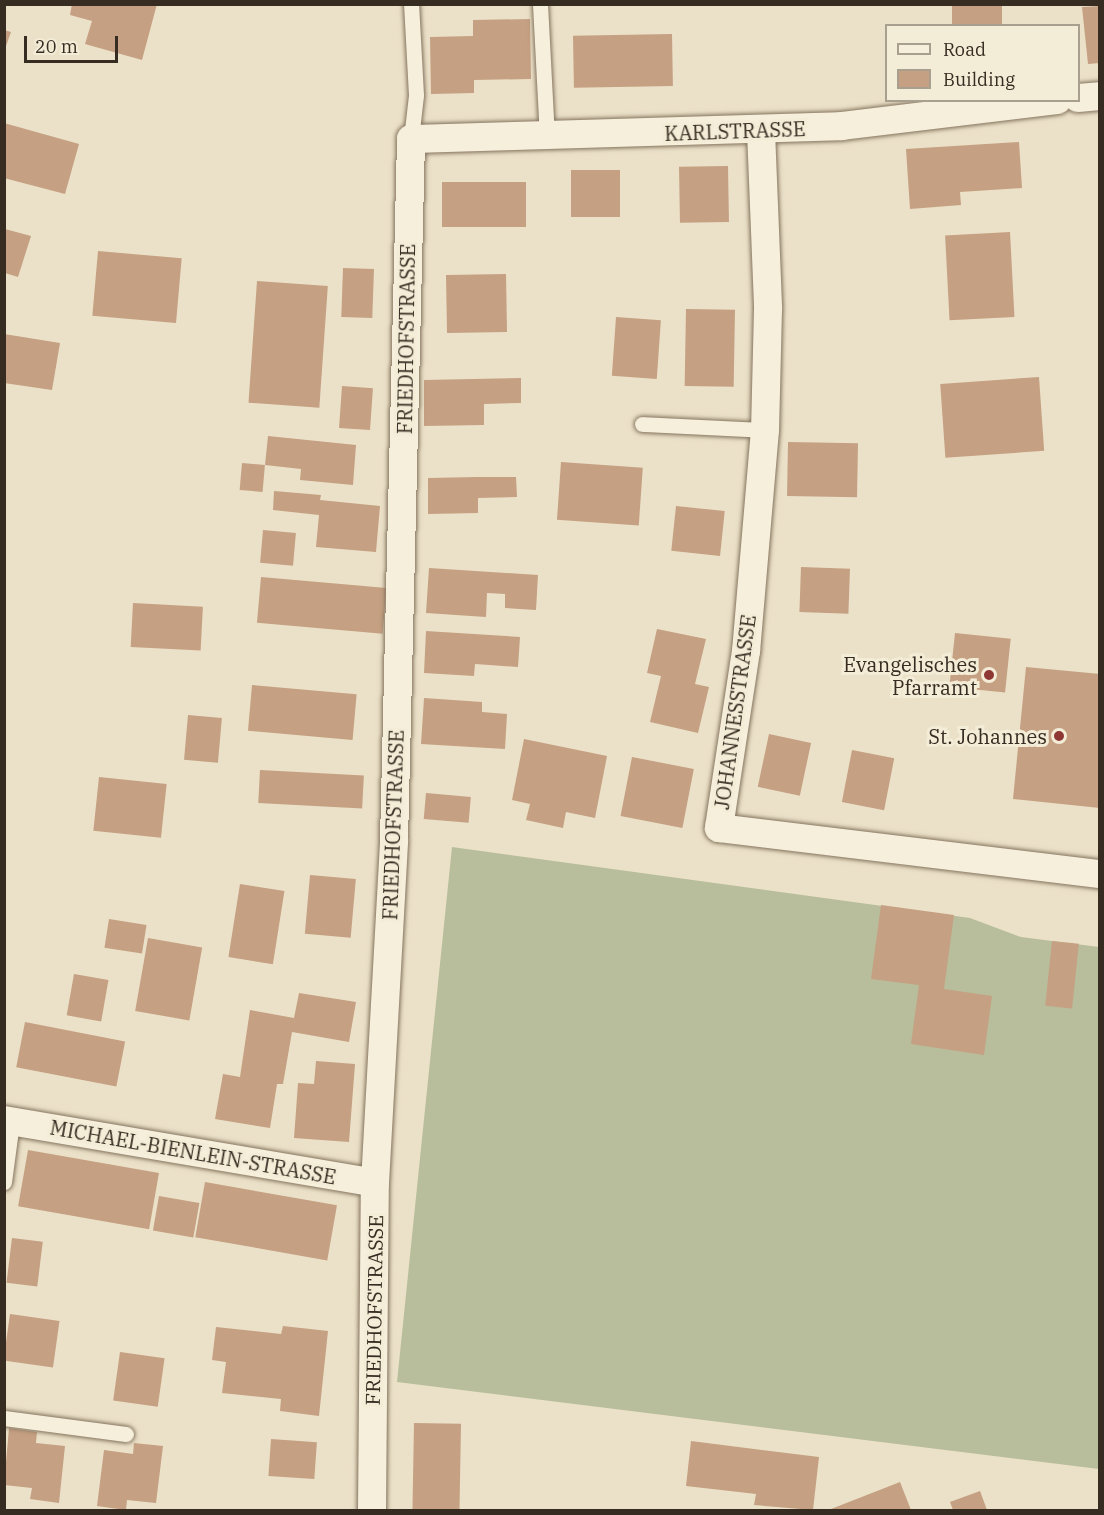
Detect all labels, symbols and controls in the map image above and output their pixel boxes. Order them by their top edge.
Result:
scale bar [27,24,122,62]
legend [885,24,1080,102]
text: 20 m [35,35,78,58]
text: Road [943,38,986,61]
text: Building [943,68,1015,91]
street label: KARLSTRASSE [664,117,806,145]
street label: FRIEDHOFSTRASSE [392,244,420,434]
street label: JOHANNESSTRASSE [709,613,761,811]
place label: Evangelisches Pfarramt [843,652,977,699]
marker: Evangelisches Pfarramt [982,668,996,682]
place label: St. Johannes [928,724,1047,748]
street label: FRIEDHOFSTRASSE [378,729,408,921]
marker: St. Johannes [1052,729,1066,743]
street label: MICHAEL-BIENLEIN-STRASSE [48,1115,338,1189]
street label: FRIEDHOFSTRASSE [360,1215,388,1405]

